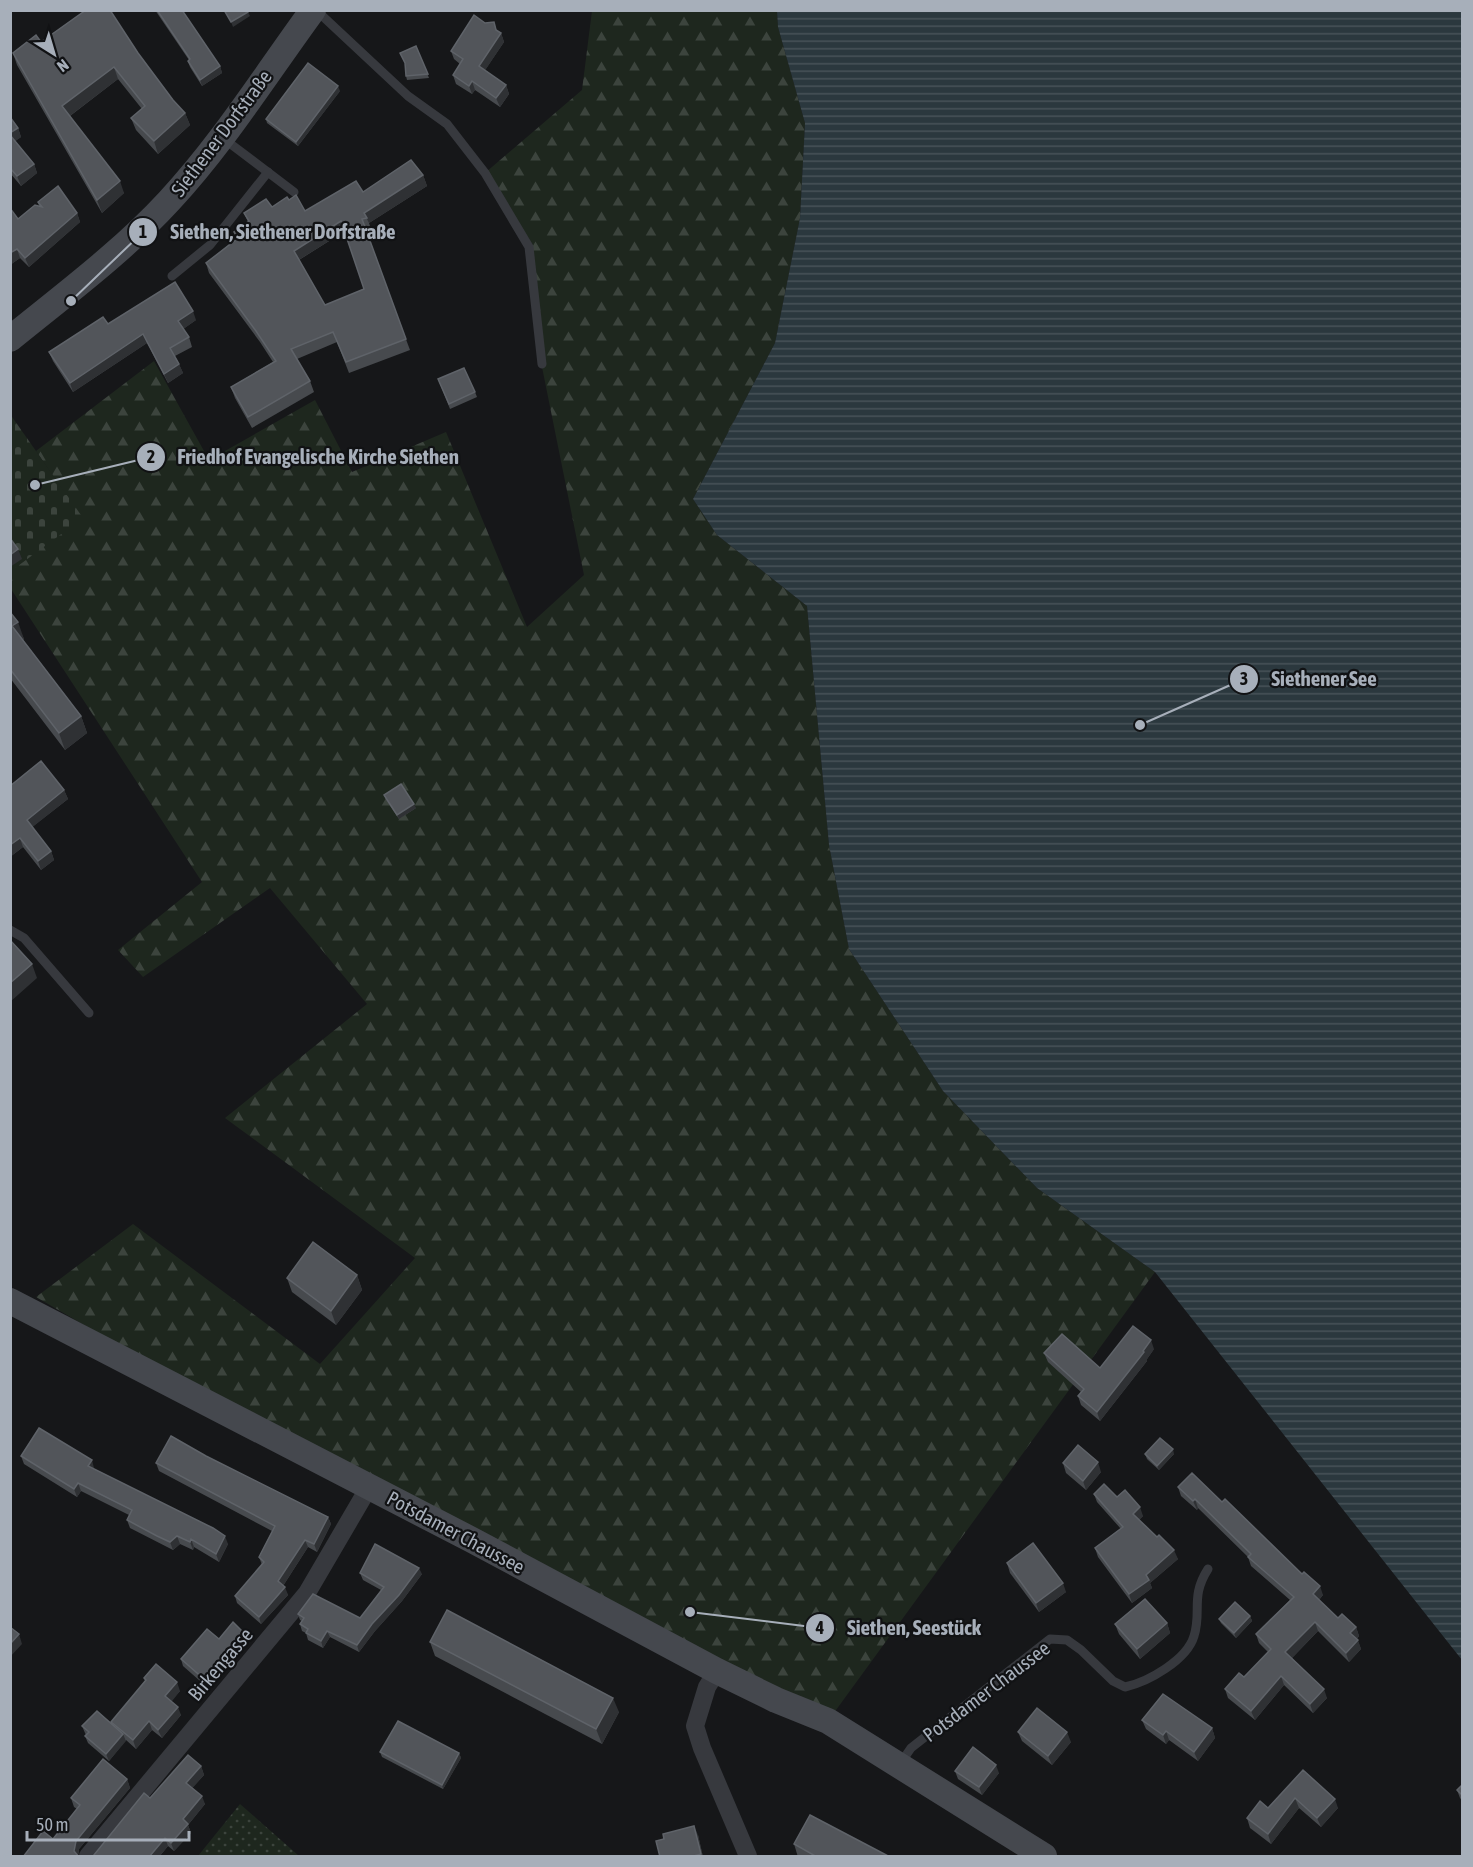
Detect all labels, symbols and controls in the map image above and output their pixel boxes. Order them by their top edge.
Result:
north arrow [24,24,84,84]
text: N [54,56,72,76]
street label: Siethener Dorfstraße [166,65,276,201]
callout: Siethen, Siethener Dorfstraße [128,212,408,251]
text: Siethen, Siethener Dorfstraße [170,219,396,243]
text: 1 [139,221,147,242]
callout: Friedhof Evangelische Kirche Siethen [136,437,471,476]
text: Friedhof Evangelische Kirche Siethen [177,444,459,468]
text: 2 [147,446,155,467]
callout: Siethener See [1229,659,1389,698]
text: Siethener See [1271,666,1377,690]
text: 3 [1240,668,1248,689]
street label: Potsdamer Chaussee [383,1486,529,1578]
callout: Siethen, Seestück [805,1609,993,1648]
text: Siethen, Seestück [847,1615,982,1639]
text: 4 [815,1617,824,1638]
street label: Birkengasse [183,1623,257,1705]
street label: Potsdamer Chaussee [918,1636,1054,1746]
scale bar [27,1804,189,1842]
text: 50 m [36,1814,68,1835]

